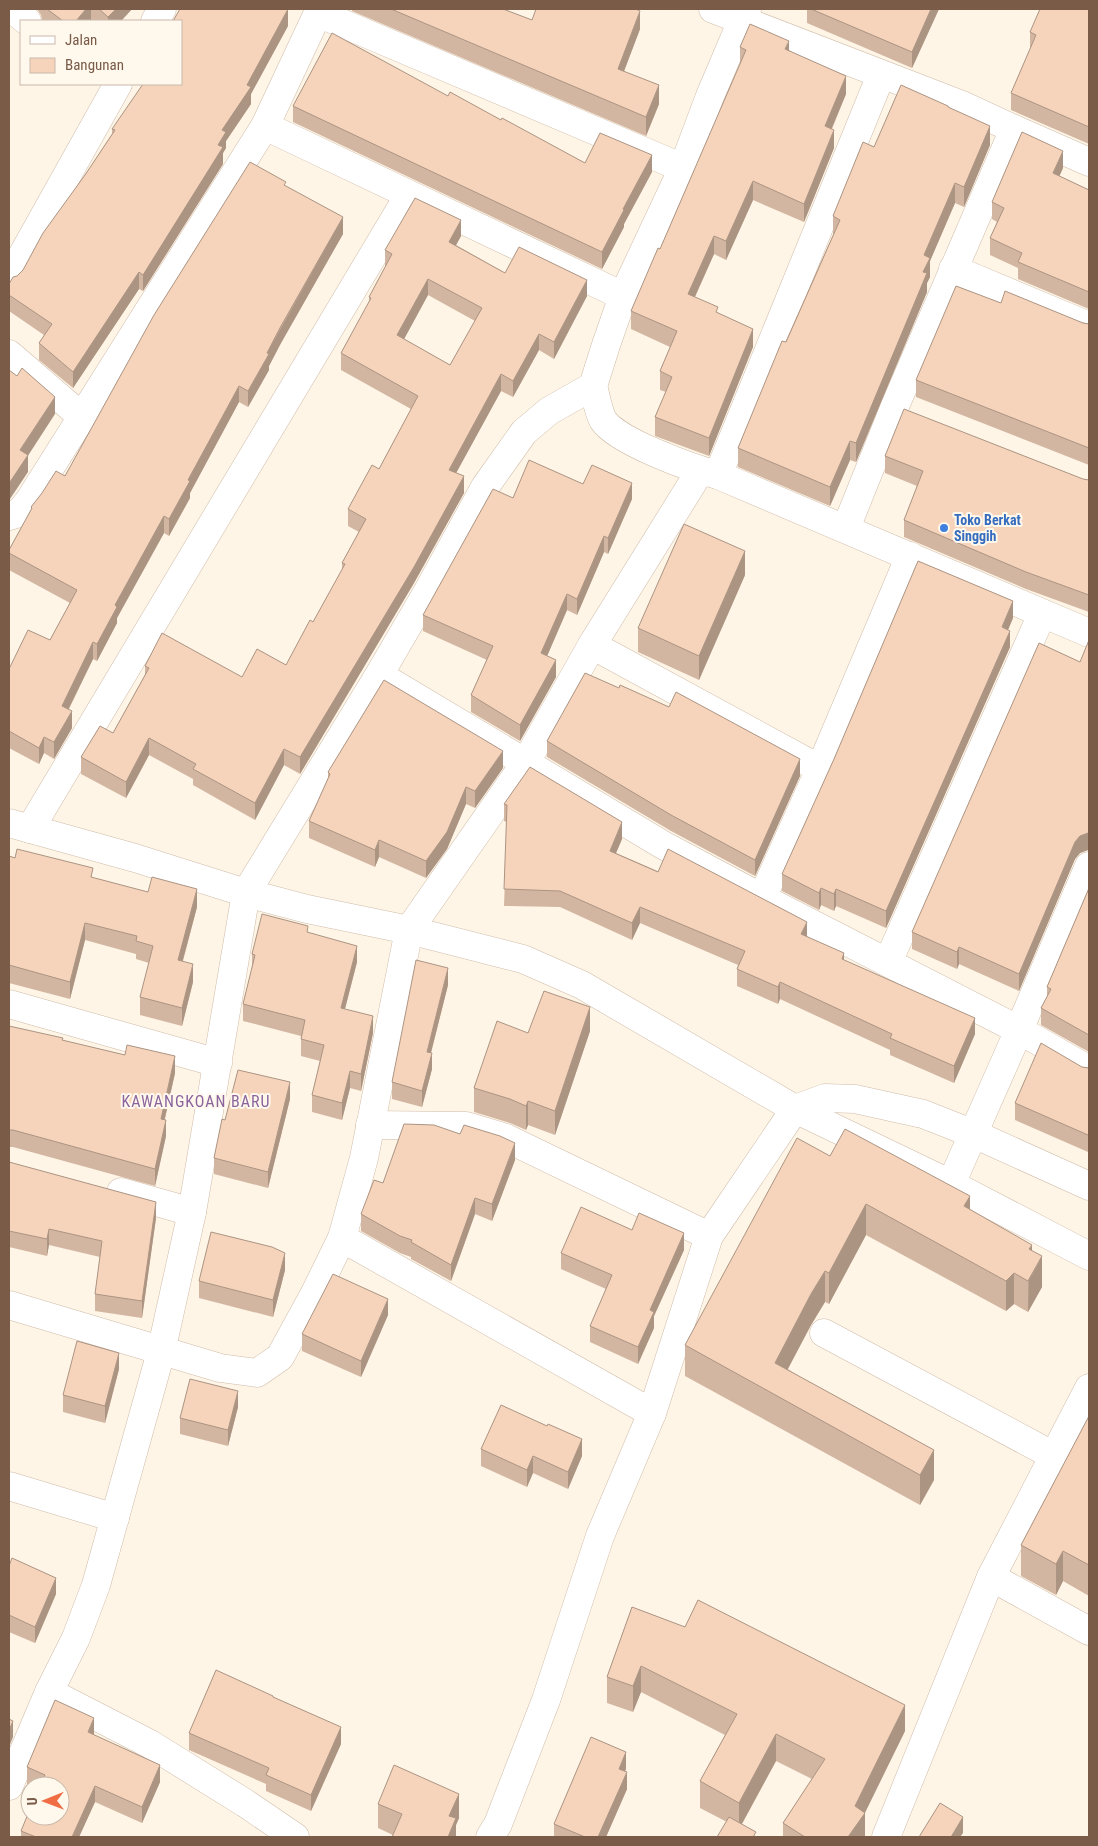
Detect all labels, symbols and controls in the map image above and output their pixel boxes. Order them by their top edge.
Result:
legend [20,20,182,85]
text: Jalan [65,31,97,49]
text: Bangunan [65,56,124,74]
place label: Toko Berkat Singgih [954,512,1021,544]
marker: Toko Berkat Singgih [938,522,950,534]
district label: KAWANGKOAN BARU [121,1092,271,1111]
north arrow [20,1776,70,1826]
text: U [24,1797,40,1805]

